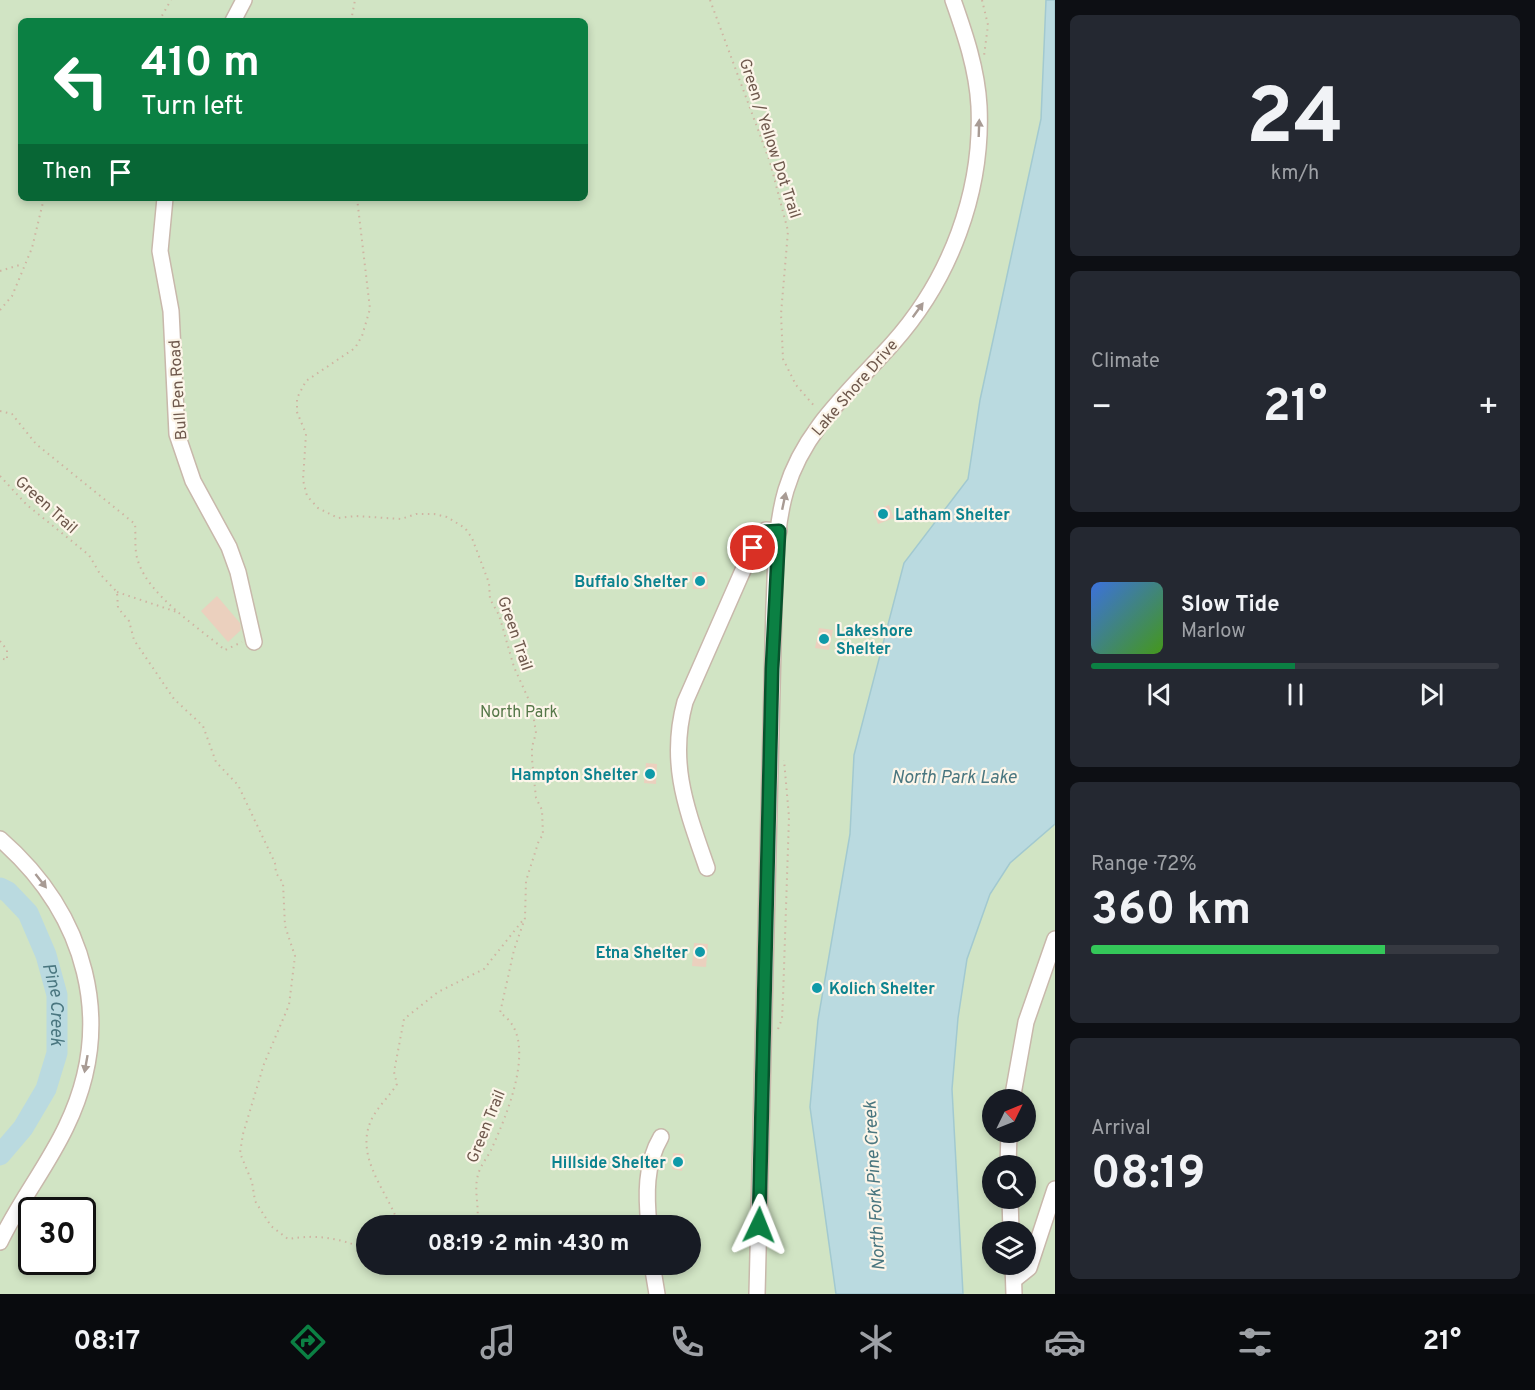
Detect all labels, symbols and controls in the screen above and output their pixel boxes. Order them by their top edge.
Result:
text: 410 m [141,38,260,91]
icon: left [42,42,120,120]
street label: Green / Yellow Dot Trail [734,56,804,221]
text: 24 [1246,72,1344,171]
text: Turn left [141,90,243,124]
one-way arrow [974,118,983,137]
icon: arrive [104,156,137,189]
text: Then [42,159,92,186]
text: km/h [1271,161,1319,187]
one-way arrow [912,303,924,319]
street label: Lake Shore Drive [808,336,903,441]
street label: Bull Pen Road [166,339,192,441]
text: Climate [1091,349,1160,375]
text: 21° [1263,380,1327,437]
text: − [1091,388,1112,430]
text: + [1478,388,1499,430]
street label: Green Trail [10,472,81,539]
one-way arrow [780,492,789,511]
place label: Latham Shelter [895,506,1010,526]
marker: Latham Shelter [876,507,890,521]
pin [727,522,778,573]
icon: arrive [736,531,769,564]
place label: Buffalo Shelter [574,573,688,593]
marker: Buffalo Shelter [693,574,707,588]
text: Slow Tide [1181,592,1280,619]
street label: Green Trail [492,594,536,673]
text: Marlow [1181,619,1245,645]
place label: Lakeshore Shelter [836,622,913,660]
marker: Lakeshore Shelter [817,632,831,646]
icon: previous [1143,678,1176,711]
icon: pause [1279,678,1312,711]
icon: next [1415,678,1448,711]
park label: North Park [480,703,558,723]
place label: Hampton Shelter [511,766,638,786]
marker: Hampton Shelter [643,767,657,781]
water label: North Park Lake [892,767,1017,790]
text: Range · 72% [1091,852,1197,878]
one-way arrow [34,873,47,889]
text: 360 km [1091,883,1251,940]
place label: Etna Shelter [595,944,688,964]
marker: Etna Shelter [693,945,707,959]
water label: Pine Creek [36,960,67,1047]
place label: Kolich Shelter [829,980,935,1000]
marker: Kolich Shelter [810,981,824,995]
one-way arrow [81,1055,90,1074]
street label: Green Trail [463,1087,511,1166]
north arrow [982,1089,1036,1143]
map controls [982,1089,1036,1275]
water label: North Fork Pine Creek [860,1099,891,1271]
text: Arrival [1091,1116,1151,1142]
text: 08:19 [1091,1147,1205,1204]
place label: Hillside Shelter [551,1154,666,1174]
marker: Hillside Shelter [671,1155,685,1169]
button: search [982,1155,1036,1209]
position arrow [727,1193,791,1257]
speed limit sign: 30 [18,1197,96,1275]
button: layers [982,1221,1036,1275]
text: 08:19 · 2 min · 430 m [428,1231,629,1258]
icon: directions [287,1321,329,1363]
icon: music [477,1321,519,1363]
icon: phone [666,1321,708,1363]
icon: climate [855,1321,897,1363]
icon: car [1044,1321,1086,1363]
icon: filters [1234,1321,1276,1363]
text: 08:17 [74,1325,140,1359]
text: 21° [1423,1325,1461,1359]

